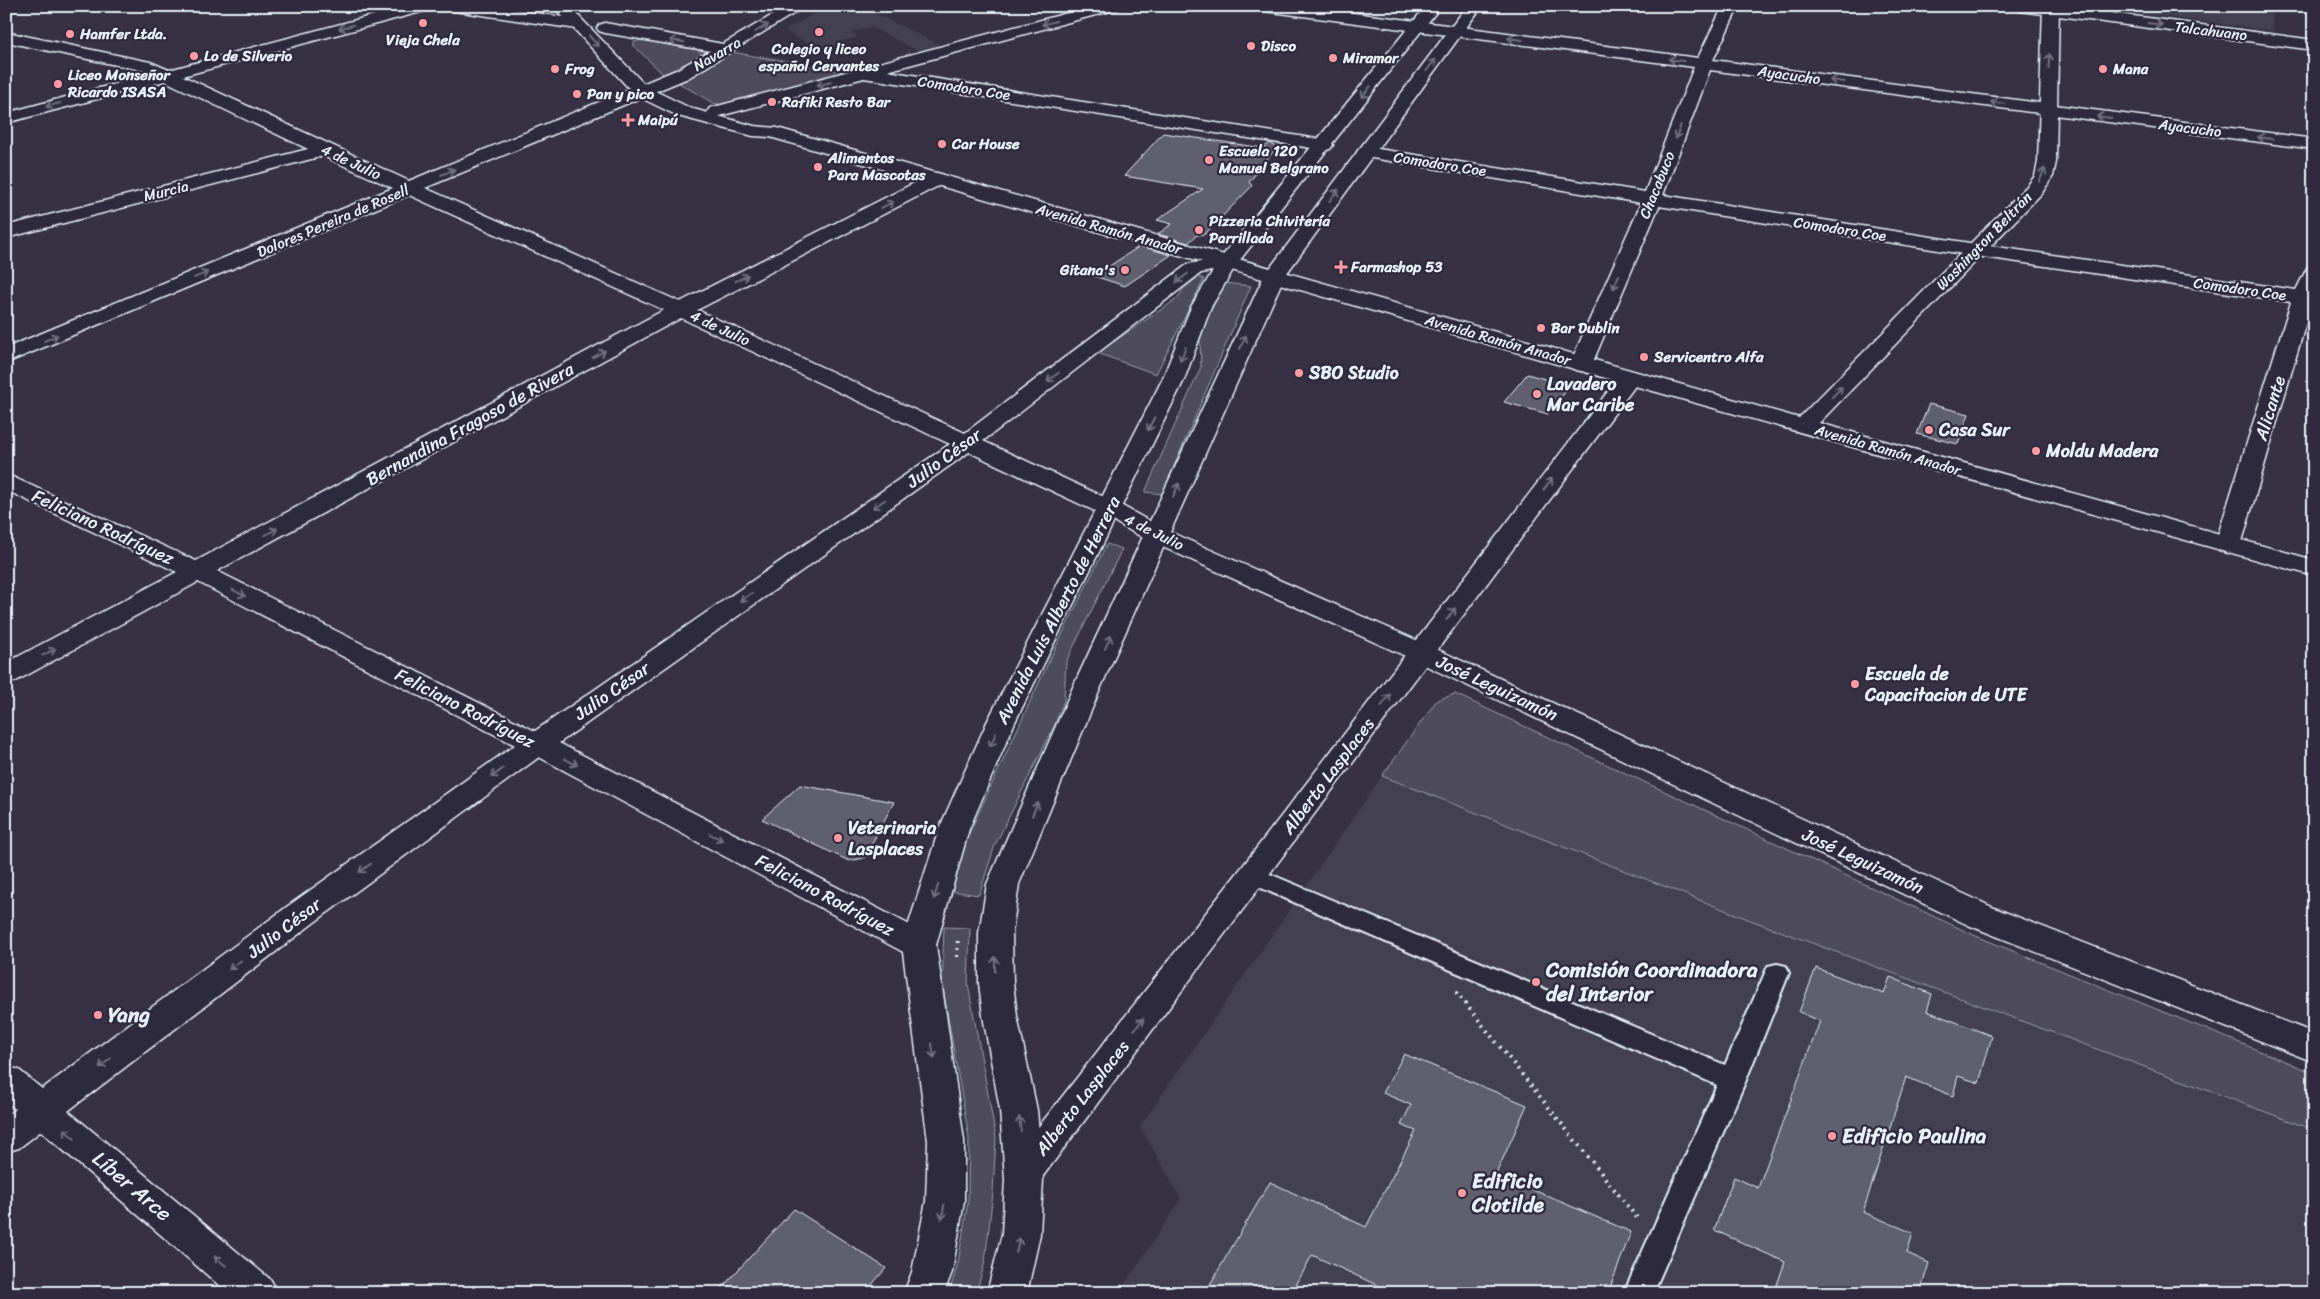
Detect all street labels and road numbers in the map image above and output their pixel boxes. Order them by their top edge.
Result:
street label: Talcahuano [2173,14,2249,48]
street label: Navarra [688,29,747,78]
street label: Ayacucho [1755,58,1823,92]
street label: Comodoro Coe [916,68,1012,108]
street label: Ayacucho [2156,111,2224,145]
street label: 4 de Julio [317,137,386,187]
street label: Comodoro Coe [1392,144,1488,184]
street label: Chacabuco [1632,147,1682,223]
street label: Murcia [141,173,192,209]
street label: Dolores Pereira de Rosell [253,177,414,265]
street label: Washington Beltrán [1930,185,2038,297]
street label: Avenida Ramón Anador [1032,195,1186,263]
street label: Comodoro Coe [1792,209,1888,249]
street label: Comodoro Coe [2192,270,2288,308]
street label: 4 de Julio [686,303,755,353]
street label: Avenida Ramón Anador [1421,306,1575,374]
street label: Bernandina Fragoso de Rivera [360,353,581,495]
street label: Alicante [2245,371,2295,445]
street label: Avenida Ramón Anador [1811,416,1965,484]
street label: Julio César [899,419,990,497]
street label: Feliciano Rodríguez [26,480,180,574]
street label: Avenida Luis Alberto de Herrera [986,489,1130,731]
street label: 4 de Julio [1120,506,1189,558]
street label: José Leguizamón [1430,645,1564,730]
street label: Julio César [566,652,658,730]
street label: Feliciano Rodríguez [389,659,541,757]
street label: Alberto Lasplaces [1273,710,1383,842]
street label: José Leguizamón [1796,818,1930,903]
street label: Feliciano Rodríguez [750,845,901,945]
street label: Julio César [239,888,330,968]
street label: Alberto Lasplaces [1026,1033,1138,1164]
street label: Líber Arce [83,1141,181,1231]

